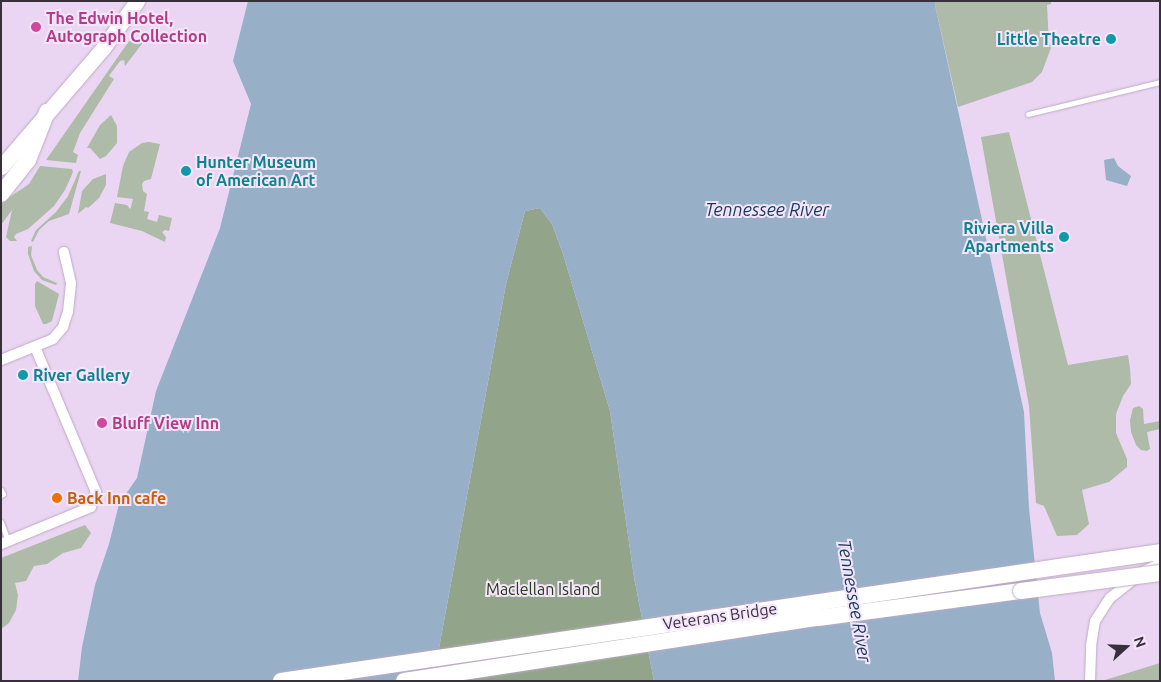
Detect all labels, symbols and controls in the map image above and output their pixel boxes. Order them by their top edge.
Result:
place label: The Edwin Hotel, Autograph Collection [46,8,207,46]
marker: The Edwin Hotel, Autograph Collection [30,21,42,33]
place label: Little Theatre [997,29,1101,49]
marker: Little Theatre [1105,33,1117,45]
place label: Hunter Museum of American Art [196,152,316,190]
marker: Hunter Museum of American Art [180,165,192,177]
water label: Tennessee River [705,198,829,220]
place label: Riviera Villa Apartments [963,218,1054,256]
marker: Riviera Villa Apartments [1058,231,1070,243]
place label: River Gallery [33,365,130,385]
marker: River Gallery [17,369,29,381]
place label: Bluff View Inn [112,413,219,433]
marker: Bluff View Inn [96,417,108,429]
place label: Back Inn cafe [67,488,166,508]
marker: Back Inn cafe [51,492,63,504]
water label: Tennessee River [834,538,876,664]
park label: Maclellan Island [486,579,600,599]
street label: Veterans Bridge [662,598,778,634]
north arrow [1101,622,1151,672]
text: N [1131,634,1149,650]

